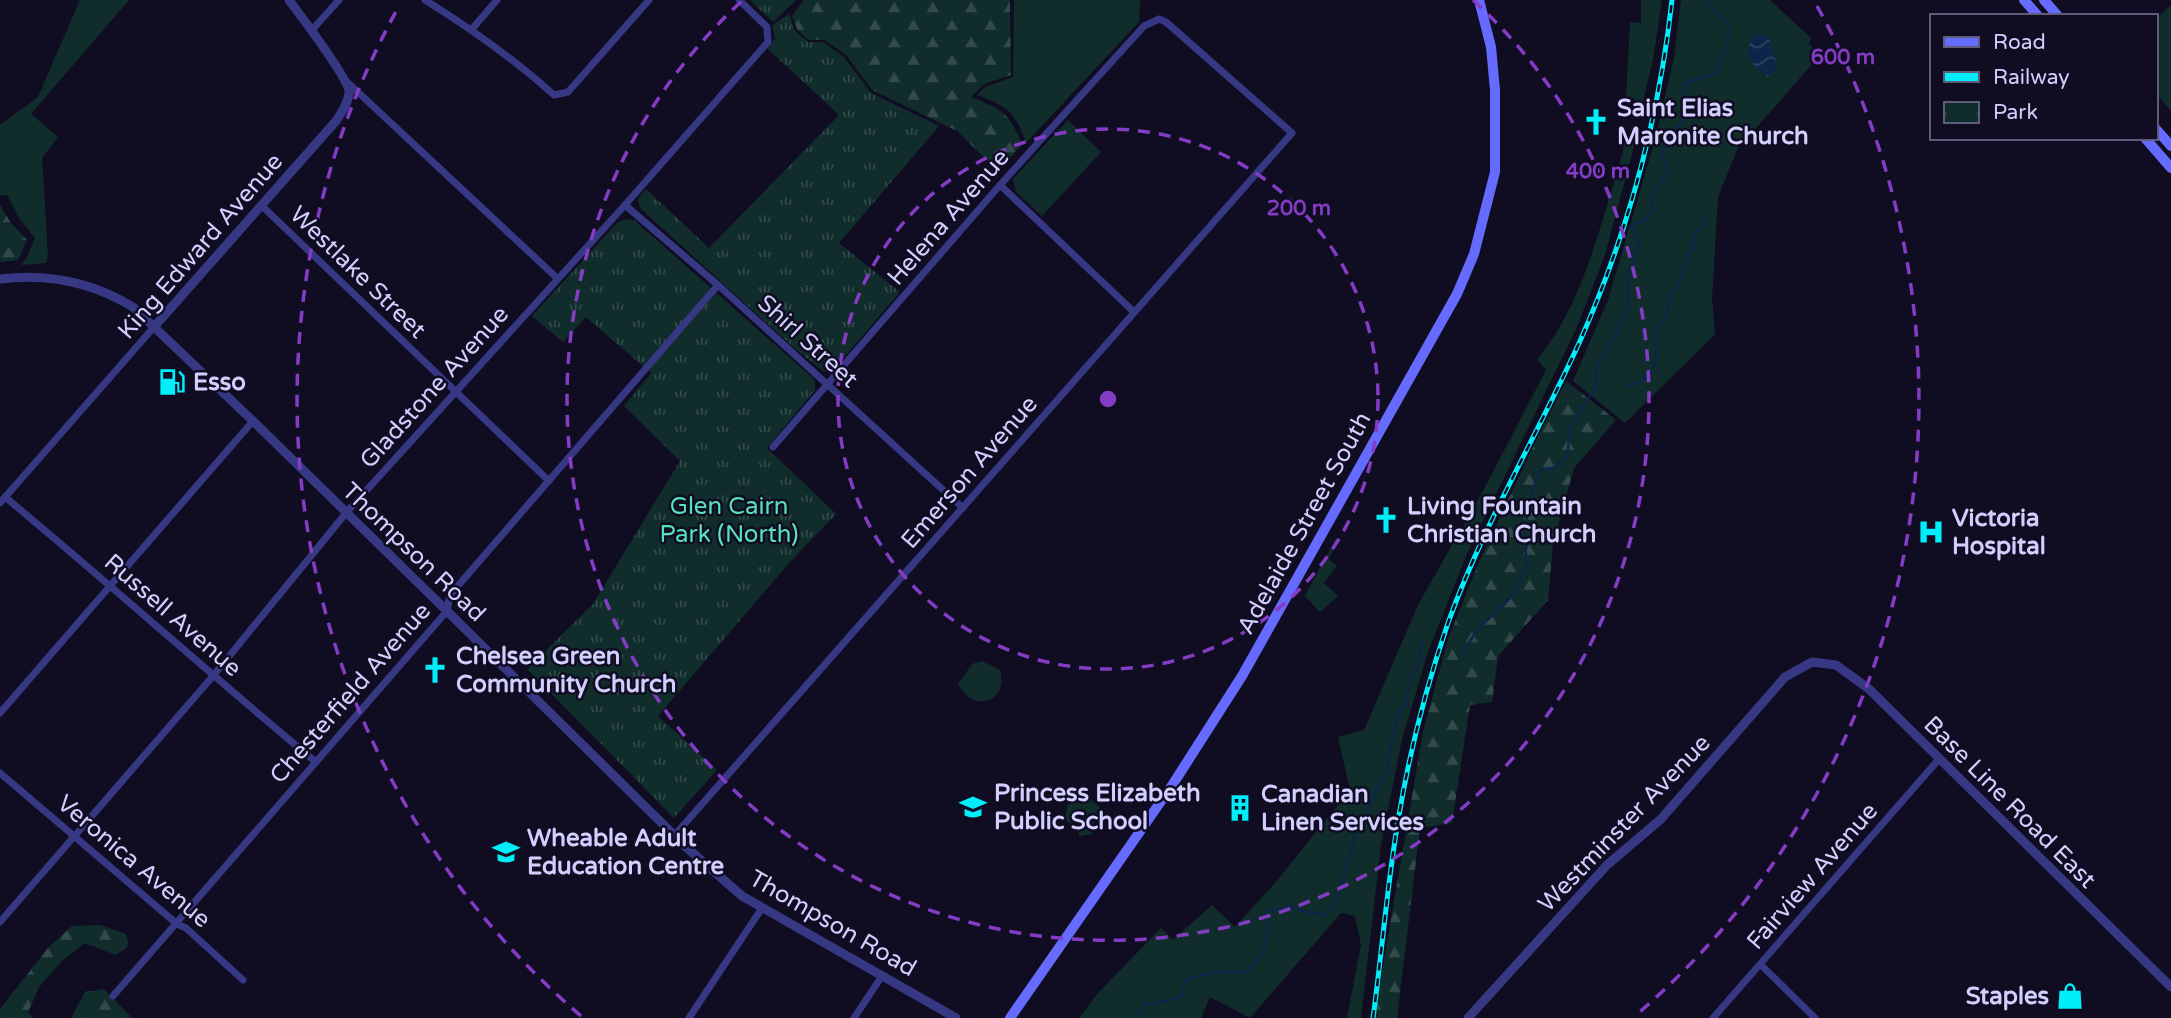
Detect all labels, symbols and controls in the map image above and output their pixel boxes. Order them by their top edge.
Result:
legend [1930,14,2157,140]
text: Road [1993,30,2046,55]
text: 600 m [1811,45,1875,70]
text: Railway [1993,65,2070,90]
place label: Saint Elias Maronite Church [1617,94,1809,151]
text: Park [1993,100,2038,125]
church icon: Saint Elias Maronite Church [1581,107,1611,137]
street label: Helena Avenue [881,143,1015,291]
street label: King Edward Avenue [112,148,289,345]
text: 400 m [1566,159,1630,184]
text: 200 m [1267,196,1331,221]
street label: Westlake Street [284,200,432,345]
street label: Shirl Street [751,289,864,394]
street label: Gladstone Avenue [354,300,515,474]
fuel station icon: Esso [157,367,187,397]
place label: Esso [193,368,246,397]
centre of rings [1096,387,1120,411]
street label: Emerson Avenue [895,390,1044,555]
street label: Adelaide Street South [1231,407,1378,639]
street label: Thompson Road [336,477,491,628]
park label: Glen Cairn Park (North) [660,492,798,549]
place label: Living Fountain Christian Church [1407,492,1596,549]
place label: Victoria Hospital [1952,504,2046,561]
church icon: Living Fountain Christian Church [1371,505,1401,535]
hospital icon: Victoria Hospital [1916,517,1946,547]
street label: Russell Avenue [98,548,247,683]
street label: Chesterfield Avenue [264,597,437,790]
place label: Chelsea Green Community Church [456,642,676,699]
church icon: Chelsea Green Community Church [420,655,450,685]
street label: Base Line Road East [1918,710,2102,894]
street label: Westminster Avenue [1532,729,1717,918]
place label: Princess Elizabeth Public School [994,779,1201,836]
place label: Canadian Linen Services [1261,780,1424,837]
street label: Veronica Avenue [51,789,216,934]
school or university icon: Princess Elizabeth Public School [958,792,988,822]
building icon: Canadian Linen Services [1225,793,1255,823]
street label: Fairview Avenue [1741,797,1884,956]
place label: Wheable Adult Education Centre [527,824,725,881]
school or university icon: Wheable Adult Education Centre [491,837,521,867]
street label: Thompson Road [744,864,921,983]
shop icon: Staples [2055,981,2085,1011]
place label: Staples [1966,982,2049,1011]

